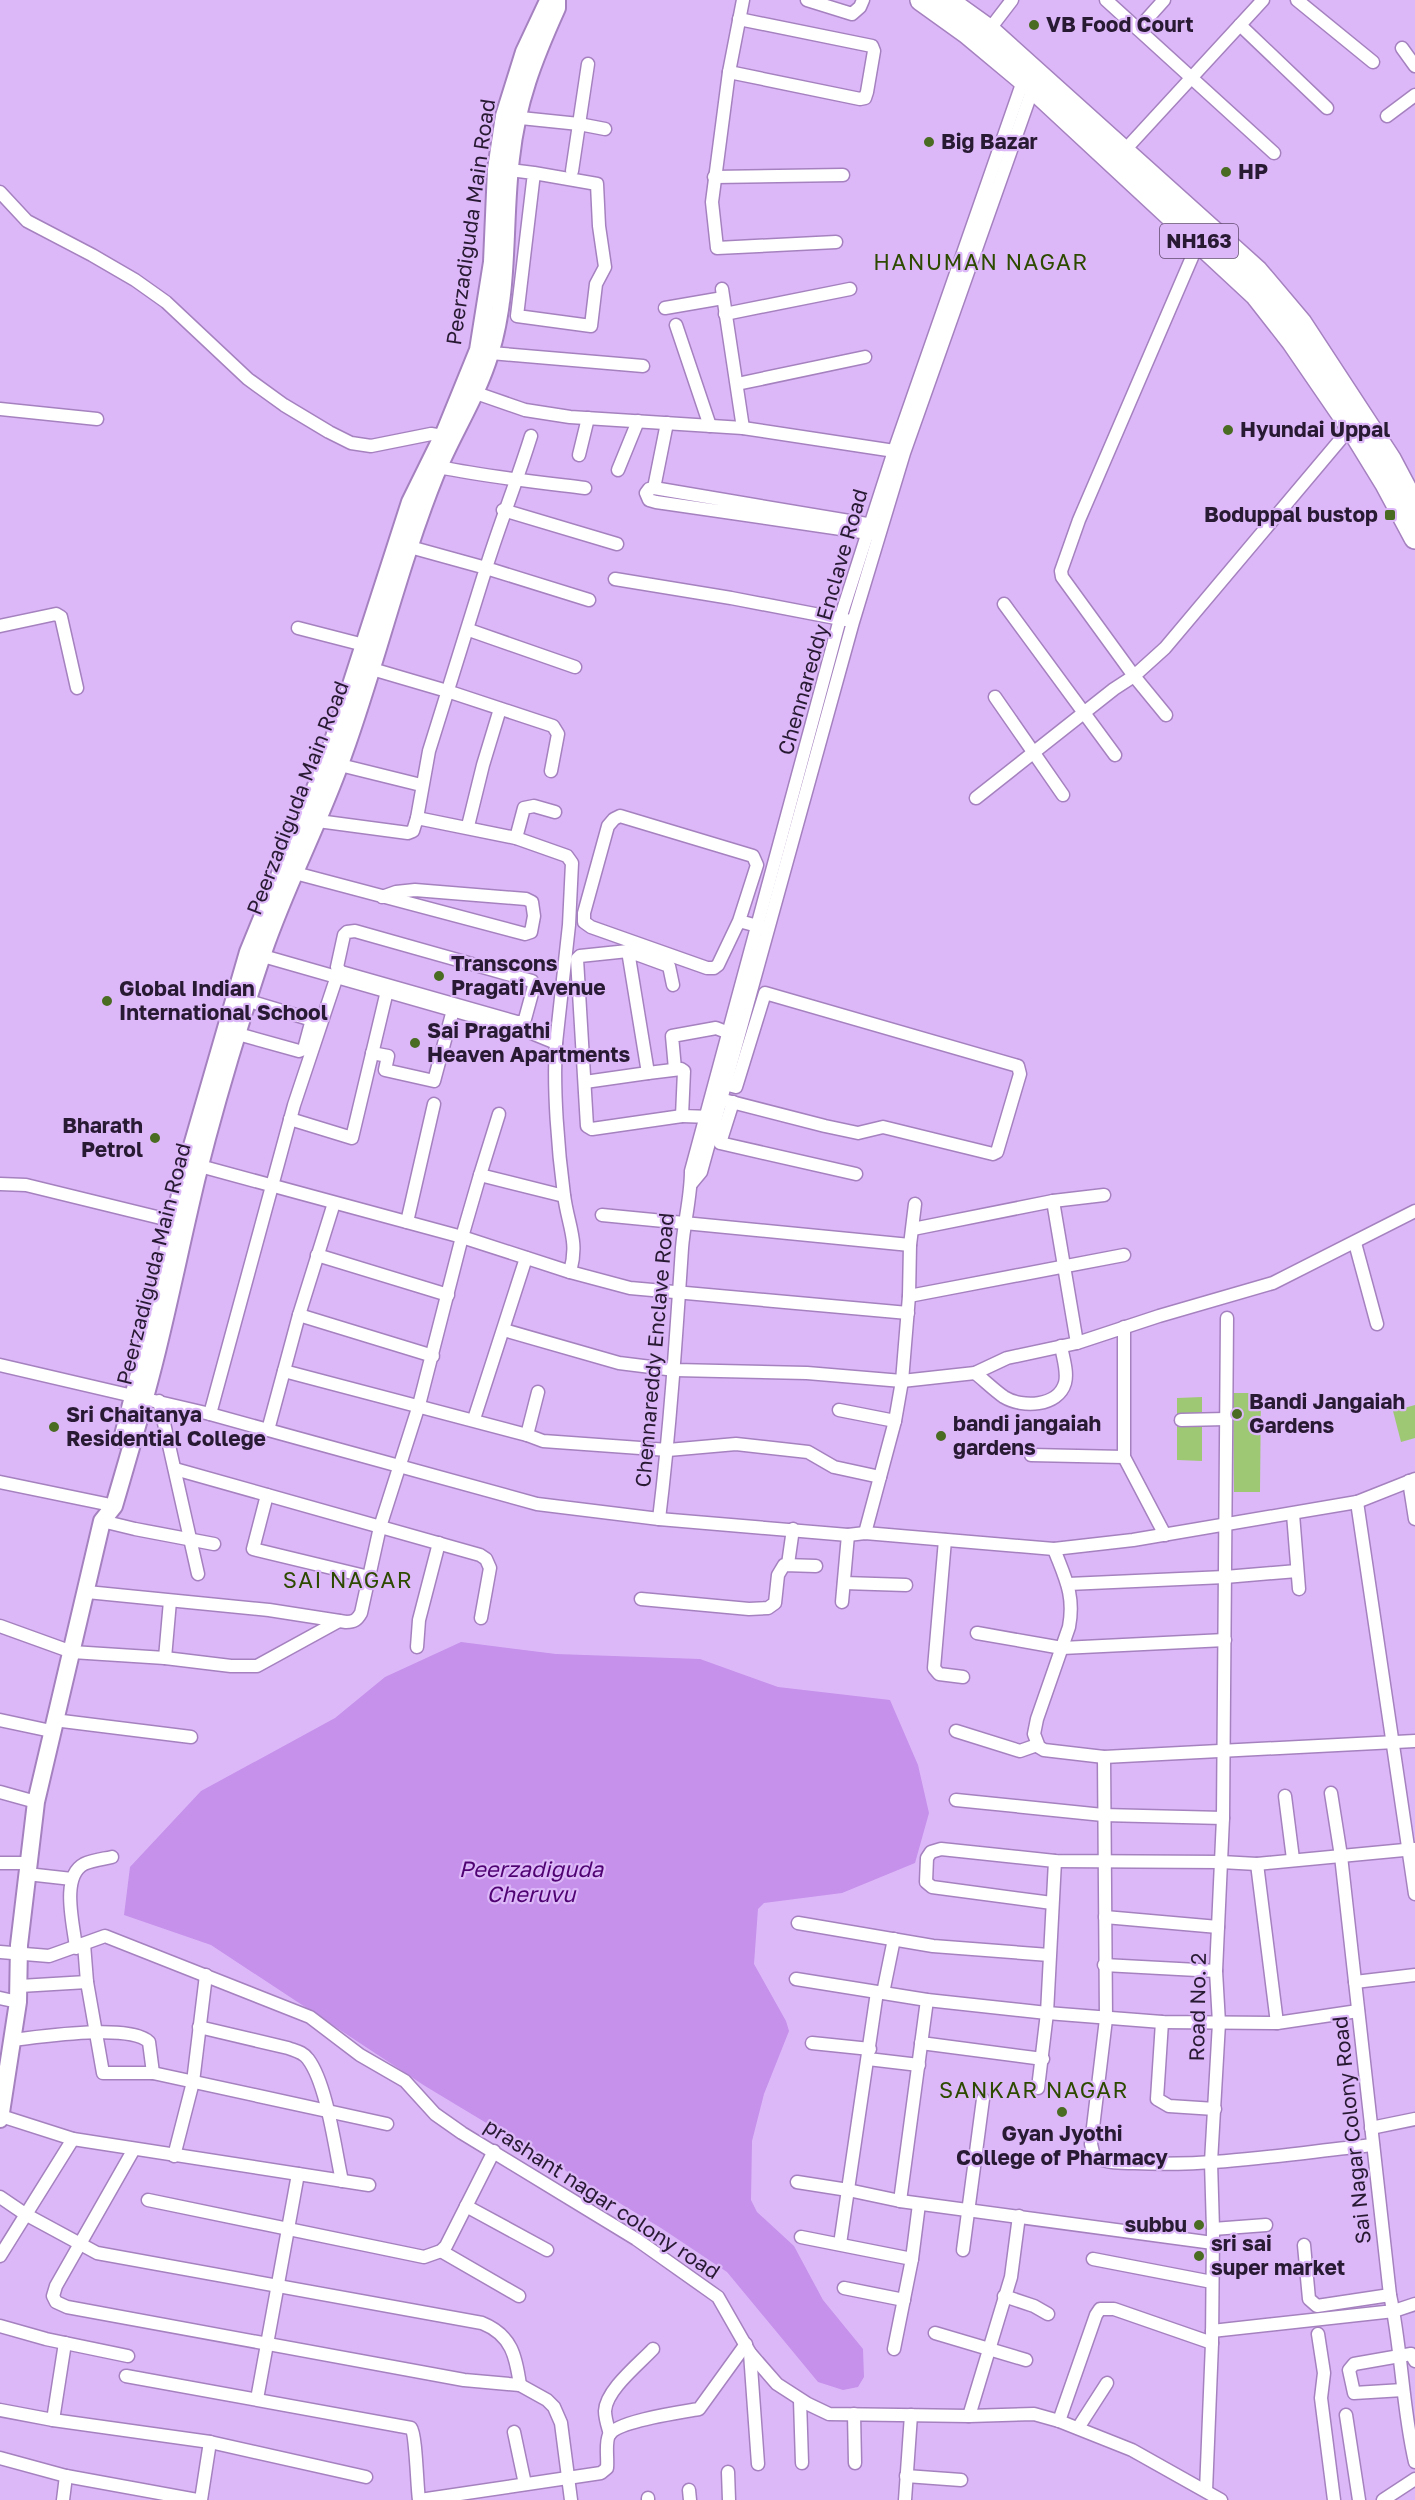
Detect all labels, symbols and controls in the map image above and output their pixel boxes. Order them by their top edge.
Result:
place label: VB Food Court [1046,11,1194,37]
marker: VB Food Court [1027,18,1041,32]
street label: Peerzadiguda Main Road [440,97,500,347]
place label: Big Bazar [941,128,1038,154]
marker: Big Bazar [922,135,936,149]
place label: HP [1238,158,1268,184]
marker: HP [1219,165,1233,179]
road number: NH163 [1160,224,1238,258]
district label: HANUMAN NAGAR [873,248,1089,275]
place label: Hyundai Uppal [1240,416,1390,442]
marker: Hyundai Uppal [1221,423,1235,437]
street label: Chennareddy Enclave Road [772,486,873,758]
place label: Boduppal bustop [1204,501,1378,527]
marker: Boduppal bustop [1383,508,1397,522]
street label: Peerzadiguda Main Road [240,677,354,918]
place label: Transcons Pragati Avenue [451,950,606,1000]
marker: Transcons Pragati Avenue [432,969,446,983]
place label: Global Indian International School [119,975,328,1025]
marker: Global Indian International School [100,994,114,1008]
place label: Sai Pragathi Heaven Apartments [427,1017,631,1067]
marker: Sai Pragathi Heaven Apartments [408,1036,422,1050]
place label: Bharath Petrol [62,1112,143,1162]
marker: Bharath Petrol [148,1131,162,1145]
street label: Peerzadiguda Main Road [110,1140,196,1387]
street label: Chennareddy Enclave Road [629,1211,679,1488]
place label: Bandi Jangaiah Gardens [1249,1388,1405,1438]
place label: Sri Chaitanya Residential College [66,1401,266,1451]
marker: Bandi Jangaiah Gardens [1230,1407,1244,1421]
place label: bandi jangaiah gardens [953,1410,1101,1460]
marker: Sri Chaitanya Residential College [47,1420,61,1434]
marker: bandi jangaiah gardens [934,1429,948,1443]
district label: SAI NAGAR [283,1566,413,1593]
water label: Peerzadiguda Cheruvu [459,1855,605,1907]
street label: Road No. 2 [1183,1952,1211,2061]
street label: Sai Nagar Colony Road [1326,2015,1376,2245]
district label: SANKAR NAGAR [939,2076,1129,2103]
marker: Gyan Jyothi College of Pharmacy [1055,2105,1069,2119]
street label: prashant nagar colony road [480,2112,725,2284]
place label: Gyan Jyothi College of Pharmacy [956,2120,1168,2170]
place label: subbu [1124,2211,1187,2237]
marker: subbu [1192,2218,1206,2232]
place label: sri sai super market [1211,2230,1345,2280]
marker: sri sai super market [1192,2249,1206,2263]

